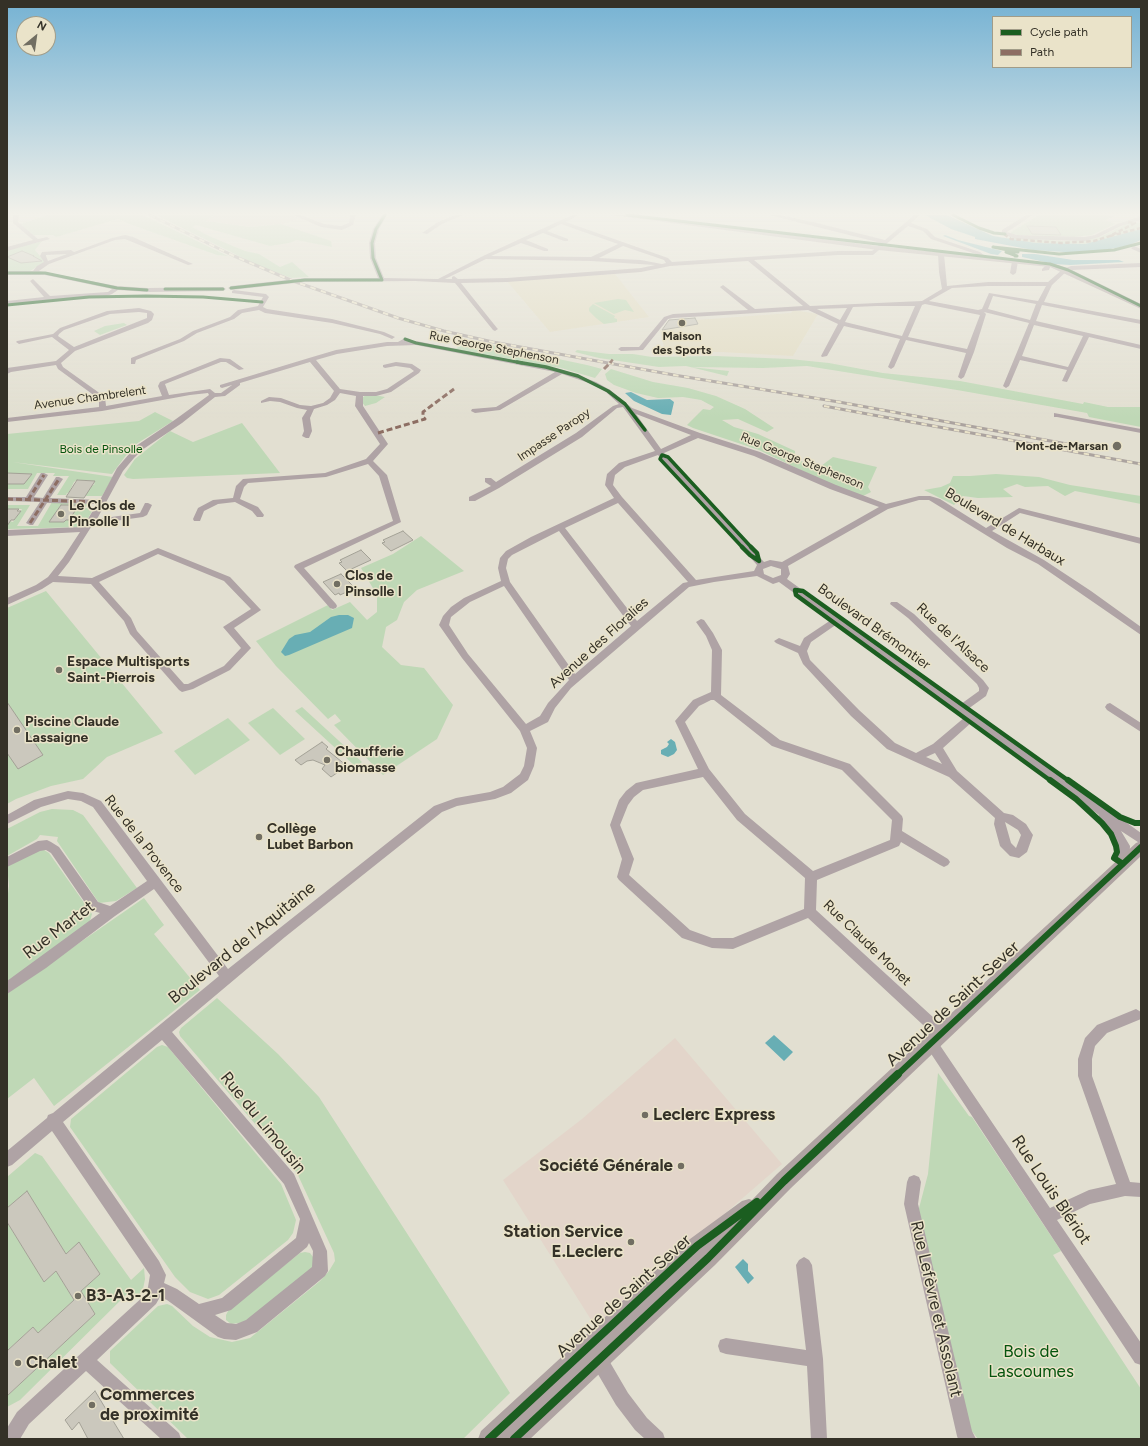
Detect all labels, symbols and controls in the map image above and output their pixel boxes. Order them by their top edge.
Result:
north arrow [16,16,56,56]
legend [992,16,1132,68]
text: N [35,18,48,34]
text: Cycle path [1030,25,1088,39]
text: Path [1030,45,1054,59]
marker: Maison des Sports [677,318,687,328]
street label: Rue George Stephenson [428,328,560,368]
place label: Maison des Sports [653,329,711,357]
street label: Avenue Chambrelent [33,383,147,413]
street label: Impasse Paropy [515,405,593,465]
street label: Rue George Stephenson [738,430,866,492]
place label: Mont-de-Marsan [1015,439,1108,453]
marker: Mont-de-Marsan [1111,440,1123,452]
park label: Bois de Pinsolle [60,442,142,456]
street label: Boulevard de Harbaux [942,484,1068,570]
place label: Le Clos de Pinsolle II [69,498,135,530]
marker: Le Clos de Pinsolle II [56,509,66,519]
place label: Clos de Pinsolle I [345,568,402,600]
marker: Clos de Pinsolle I [332,579,342,589]
street label: Boulevard Brémontier [814,580,934,674]
street label: Avenue des Floralies [546,594,652,692]
street label: Rue de l'Alsace [913,600,993,676]
place label: Espace Multisports Saint-Pierrois [67,654,190,686]
marker: Espace Multisports Saint-Pierrois [54,665,64,675]
place label: Piscine Claude Lassaigne [25,714,119,746]
marker: Piscine Claude Lassaigne [12,725,22,735]
place label: Chaufferie biomasse [335,744,404,776]
marker: Chaufferie biomasse [322,755,332,765]
street label: Rue de la Provence [101,792,187,896]
place label: Collège Lubet Barbon [267,821,353,854]
marker: Collège Lubet Barbon [254,832,264,842]
street label: Boulevard de l'Aquitaine [165,878,319,1008]
street label: Rue Martet [19,896,99,964]
street label: Rue Claude Monet [820,897,914,989]
street label: Avenue de Saint-Sever [882,937,1024,1071]
street label: Rue du Limousin [216,1068,310,1178]
place label: Leclerc Express [653,1105,775,1125]
marker: Leclerc Express [640,1110,650,1120]
street label: Rue Louis Blériot [1007,1132,1095,1248]
place label: Société Générale [539,1156,673,1176]
marker: Société Générale [676,1161,686,1171]
street label: Rue Lefèvre et Assolant [906,1219,966,1399]
place label: Station Service E.Leclerc [503,1222,623,1262]
street label: Avenue de Saint-Sever [552,1230,696,1362]
marker: Station Service E.Leclerc [626,1237,636,1247]
place label: B3-A3-2-1 [86,1286,165,1306]
marker: B3-A3-2-1 [73,1291,83,1301]
park label: Bois de Lascoumes [988,1342,1074,1382]
place label: Chalet [26,1353,78,1373]
marker: Chalet [13,1358,23,1368]
place label: Commerces de proximité [100,1385,199,1425]
marker: Commerces de proximité [87,1400,97,1410]

